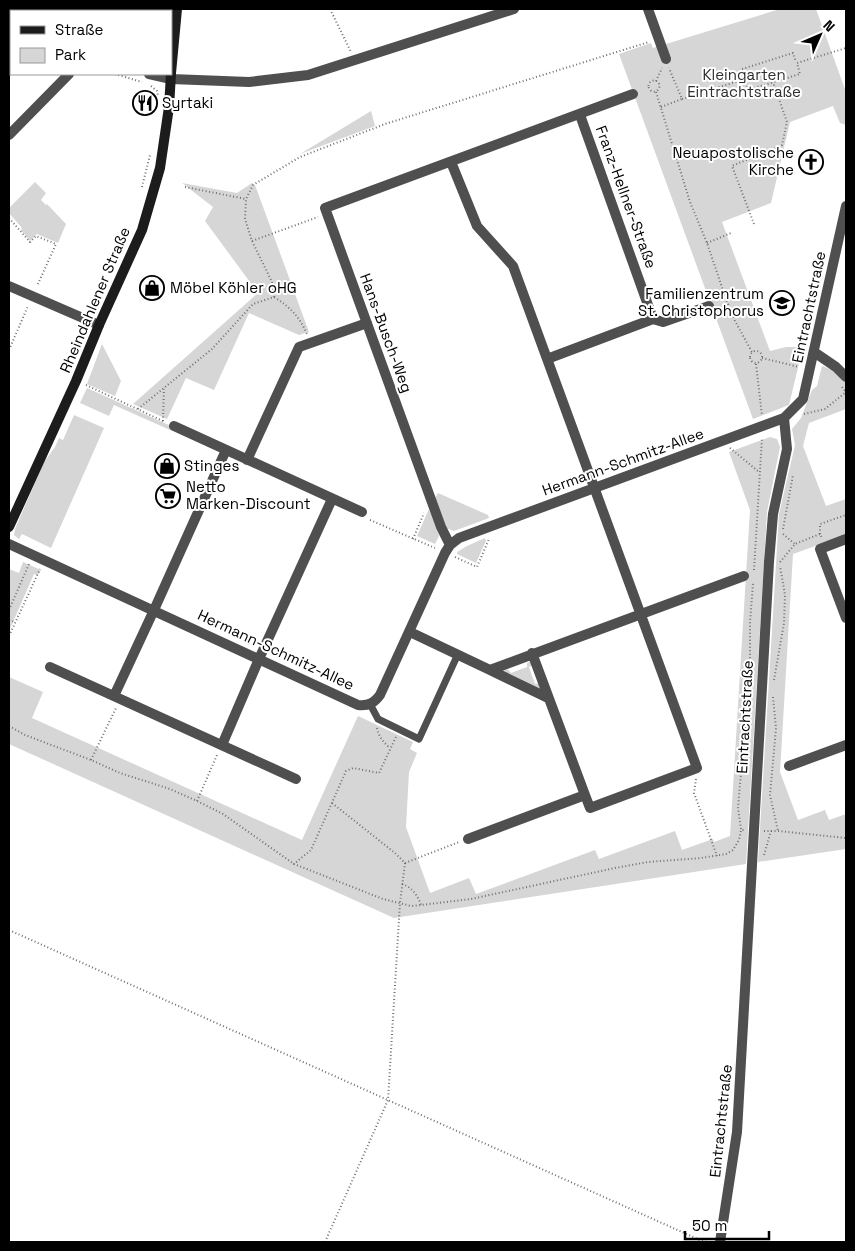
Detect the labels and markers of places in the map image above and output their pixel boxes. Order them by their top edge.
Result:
restaurant icon: Syrtaki [132,90,158,116]
place label: Syrtaki [162,93,213,112]
place label: Neuapostolische Kirche [672,143,794,179]
church icon: Neuapostolische Kirche [798,149,824,175]
shop icon: Möbel Köhler oHG [139,275,165,301]
place label: Möbel Köhler oHG [170,278,297,297]
place label: Familienzentrum St. Christophorus [638,284,764,320]
school or university icon: Familienzentrum St. Christophorus [769,290,795,316]
shop icon: Stinges [154,453,180,479]
place label: Stinges [184,456,239,475]
place label: Netto Marken-Discount [186,477,311,513]
supermarket icon: Netto Marken-Discount [155,483,181,509]

